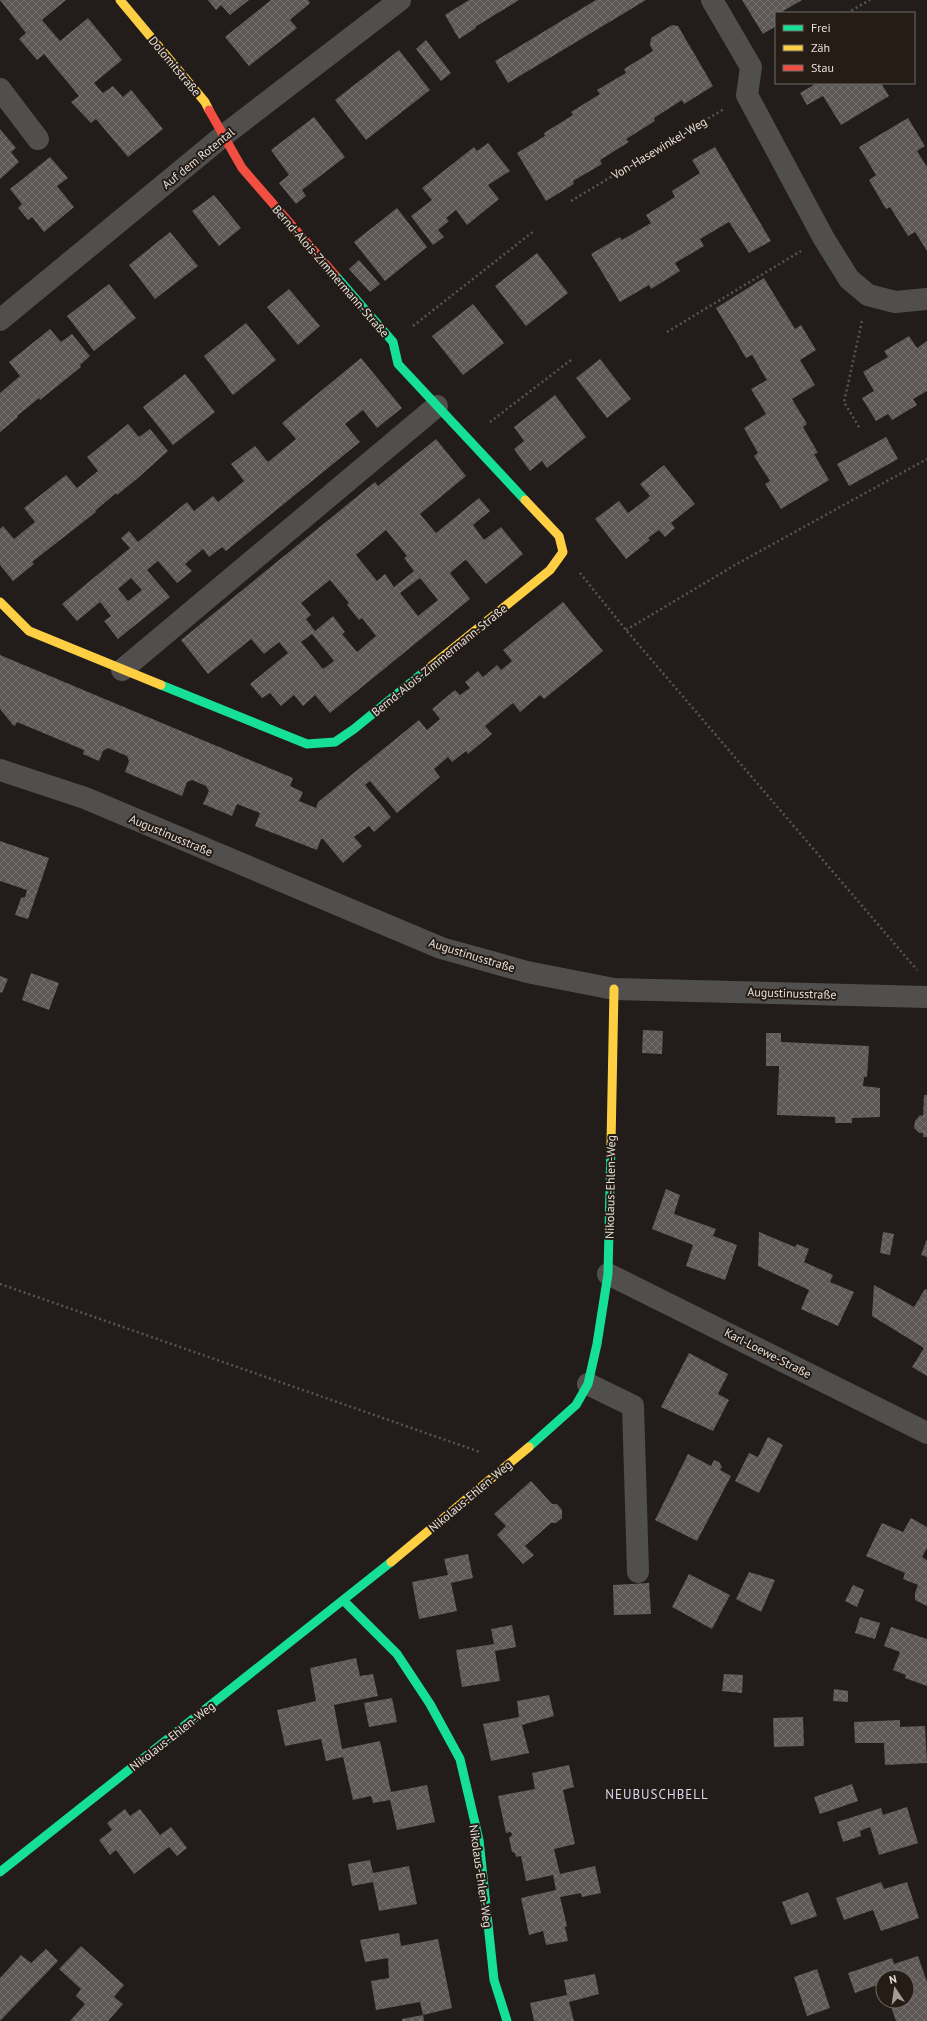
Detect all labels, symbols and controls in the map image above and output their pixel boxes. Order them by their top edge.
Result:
legend [775,12,915,84]
text: Frei [811,20,831,35]
street label: Dolomitstraße [146,33,204,99]
text: Zäh [811,40,830,55]
text: Stau [811,60,834,75]
street label: Von-Hasewinkel-Weg [608,114,709,183]
street label: Auf dem Rotental [159,124,238,192]
street label: Bernd-Alois-Zimmermann-Straße [270,202,392,340]
street label: Bernd-Alois-Zimmermann-Straße [368,601,510,719]
street label: Augustinusstraße [127,811,215,859]
street label: Augustinusstraße [427,935,517,975]
street label: Augustinusstraße [747,984,837,1002]
street label: Nikolaus-Ehlen-Weg [602,1135,618,1239]
street label: Karl-Loewe-Straße [722,1325,814,1381]
street label: Nikolaus-Ehlen-Weg [425,1457,515,1535]
street label: Nikolaus-Ehlen-Weg [126,1698,218,1774]
district label: NEUBUSCHBELL [605,1786,709,1803]
street label: Nikolaus-Ehlen-Weg [466,1823,496,1929]
north arrow [875,1969,915,2009]
text: N [888,1972,898,1987]

